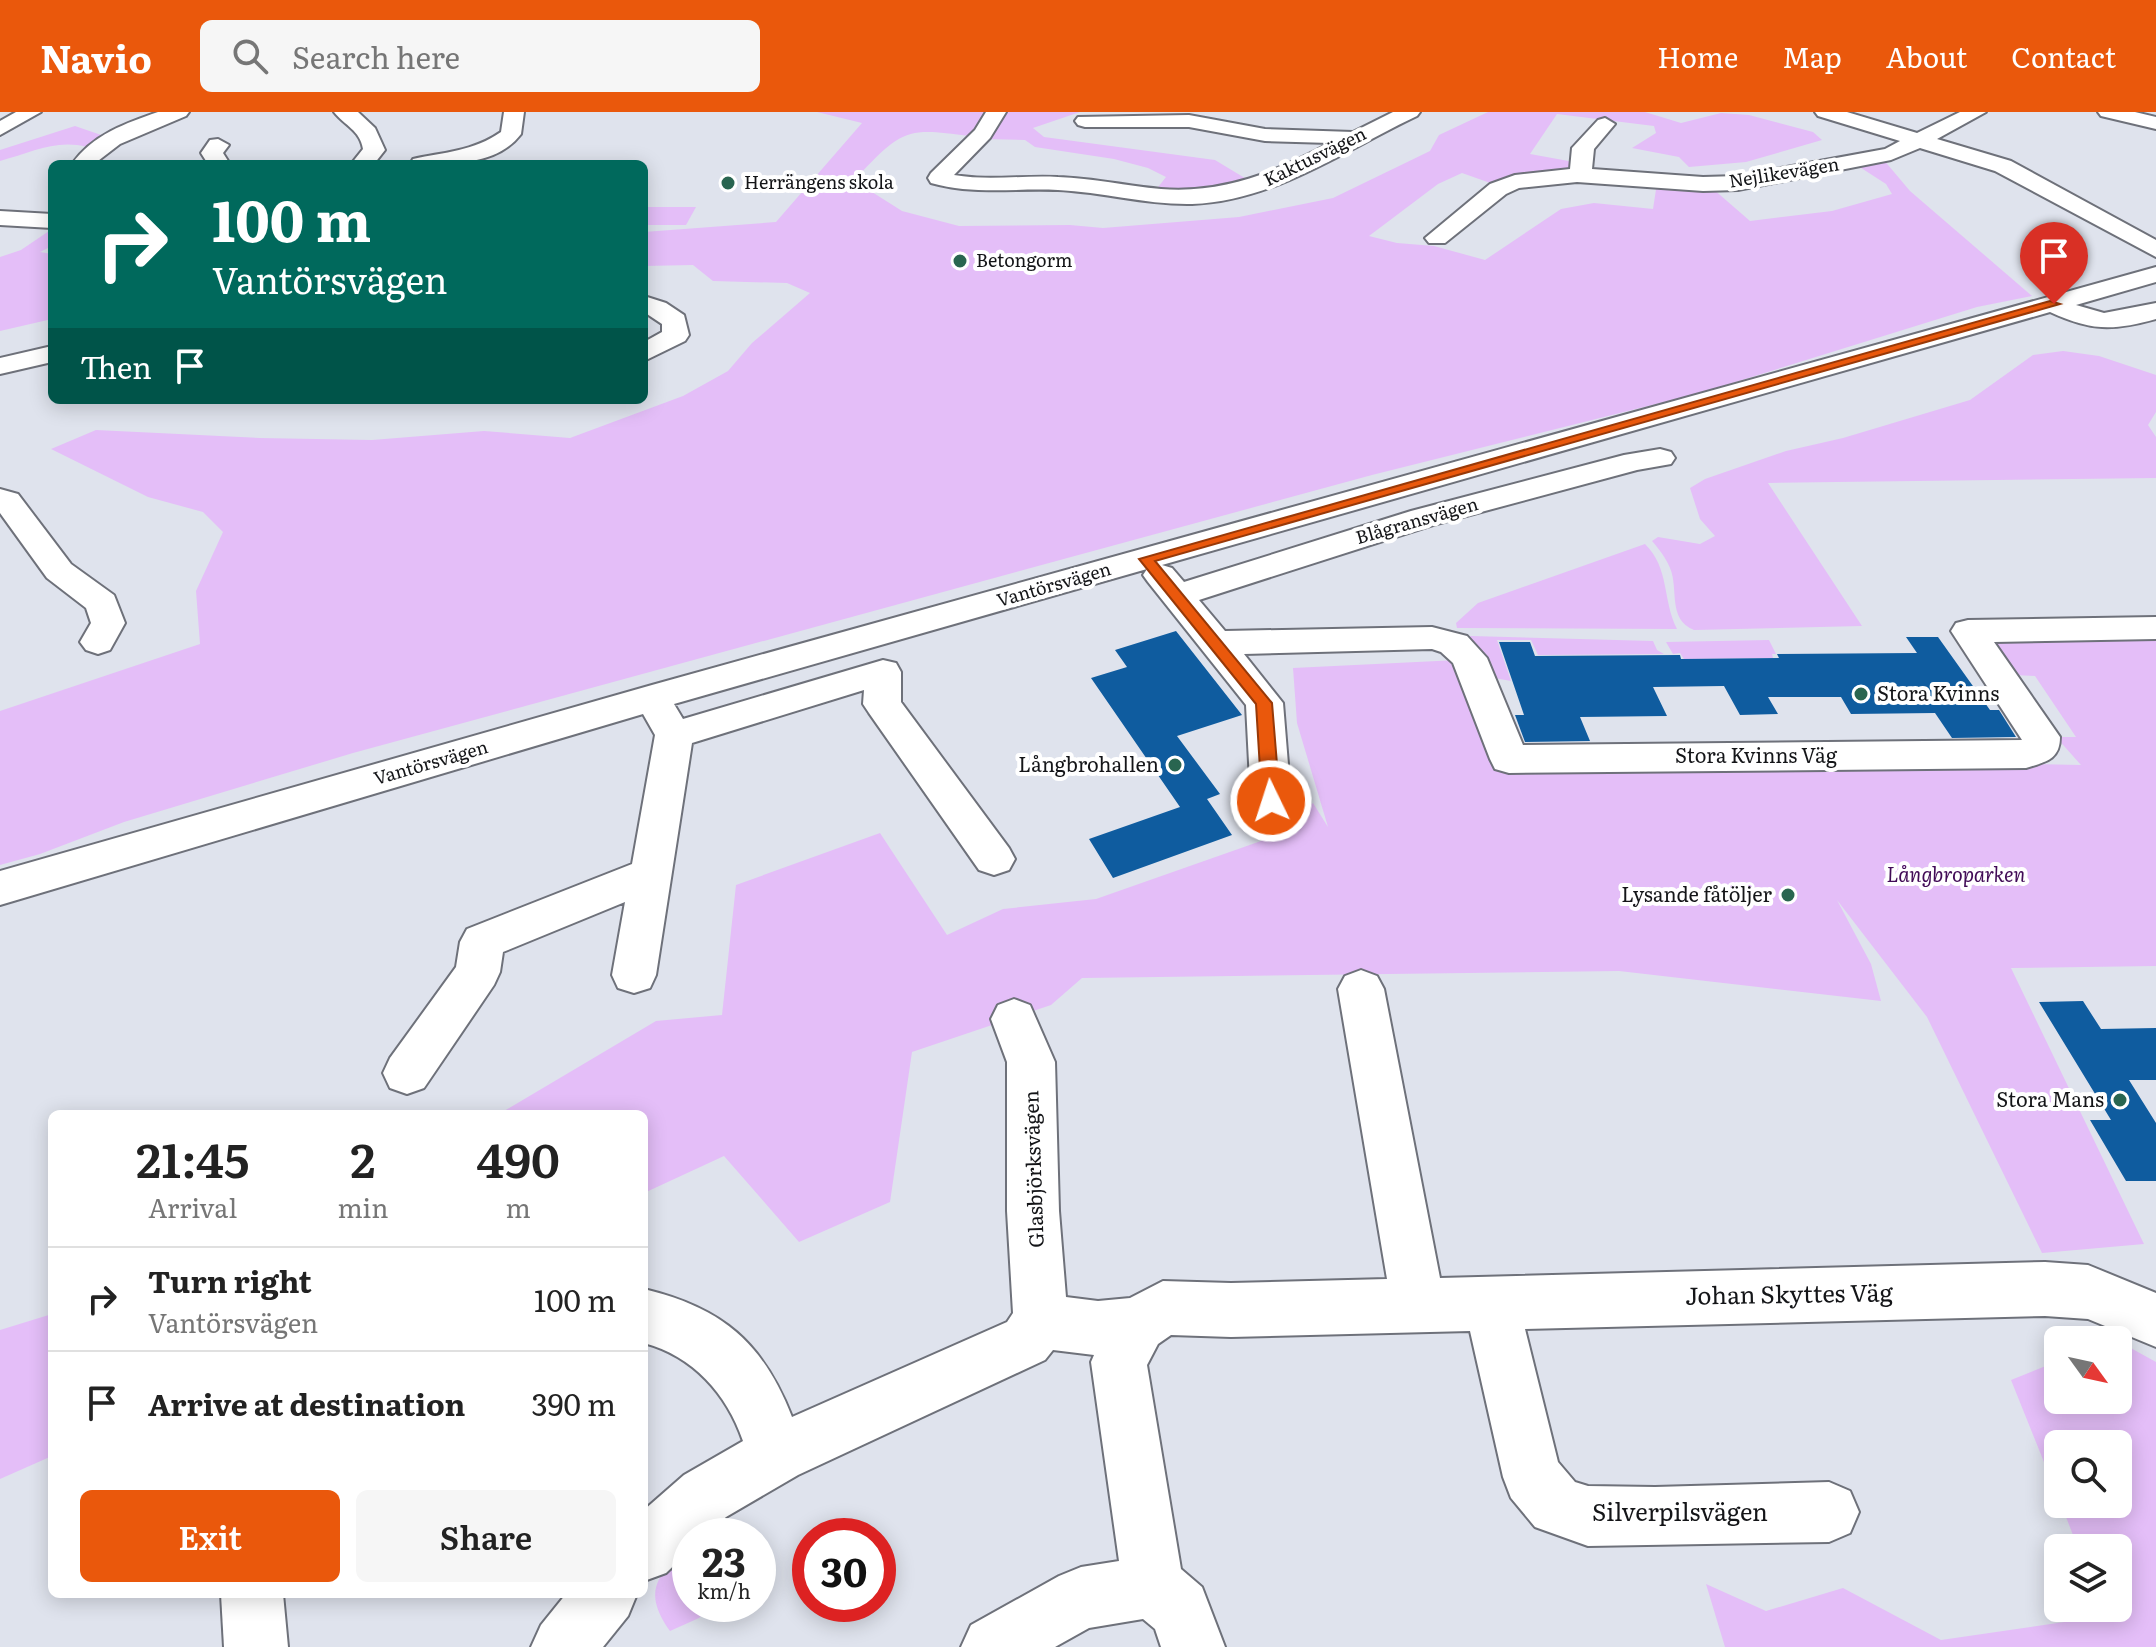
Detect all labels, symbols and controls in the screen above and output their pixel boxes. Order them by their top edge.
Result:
search box [200,20,760,92]
text: Navio [40,28,152,85]
icon: search [228,34,272,78]
text: Search here [292,34,460,78]
text: Home [1657,35,1738,77]
text: Map [1782,35,1842,77]
text: About [1886,35,1967,77]
text: Contact [2011,35,2116,77]
street label: Kaktusvägen [1258,119,1370,192]
street label: Nejlikevägen [1727,149,1841,194]
place label: Herrängens skola [744,168,894,195]
marker: Herrängens skola [719,174,737,192]
text: 100 m [212,176,371,259]
icon: right [80,192,184,296]
pin [2020,222,2088,304]
icon: arrive [2032,234,2076,278]
place label: Betongorm [976,246,1072,273]
text: Vantörsvägen [212,252,448,305]
marker: Betongorm [951,252,969,270]
text: Then [80,344,152,388]
icon: arrive [168,344,212,388]
street label: Blågransvägen [1352,489,1481,550]
street label: Vantörsvägen [993,554,1114,613]
place label: Stora Kvinns [1877,677,1999,707]
marker: Stora Kvinns [1852,685,1870,703]
street label: Vantörsvägen [370,732,491,791]
street label: Stora Kvinns Väg [1675,739,1838,769]
place label: Långbrohallen [1018,748,1159,778]
marker: Långbrohallen [1166,756,1184,774]
position arrow [1229,759,1313,843]
park label: Långbroparken [1886,858,2026,888]
place label: Lysande fåtöljer [1621,878,1773,908]
marker: Lysande fåtöljer [1779,886,1797,904]
place label: Stora Mans [1996,1083,2104,1113]
street label: Glasbjörksvägen [1014,1090,1050,1248]
marker: Stora Mans [2111,1091,2129,1109]
text: 21:45 [136,1122,249,1193]
text: 2 [350,1122,376,1193]
text: 490 [477,1122,560,1193]
text: Arrival [148,1187,237,1226]
text: min [337,1187,388,1226]
text: m [506,1187,531,1226]
text: Turn right [148,1258,312,1302]
street label: Johan Skyttes Väg [1685,1273,1894,1312]
icon: right [80,1277,124,1321]
text: 100 m [534,1277,616,1321]
text: Vantörsvägen [148,1302,318,1341]
north arrow [2044,1326,2132,1414]
map controls [2044,1326,2132,1622]
icon: arrive [80,1381,124,1425]
text: Arrive at destination [148,1381,465,1425]
text: 390 m [532,1381,616,1425]
button: search [2044,1430,2132,1518]
button: Exit [80,1490,340,1582]
button: Share [356,1490,616,1582]
street label: Silverpilsvägen [1592,1493,1768,1528]
speed limit sign: 30 [792,1518,896,1622]
text: 23 [702,1530,746,1589]
button: layers [2044,1534,2132,1622]
text: km/h [697,1575,751,1605]

